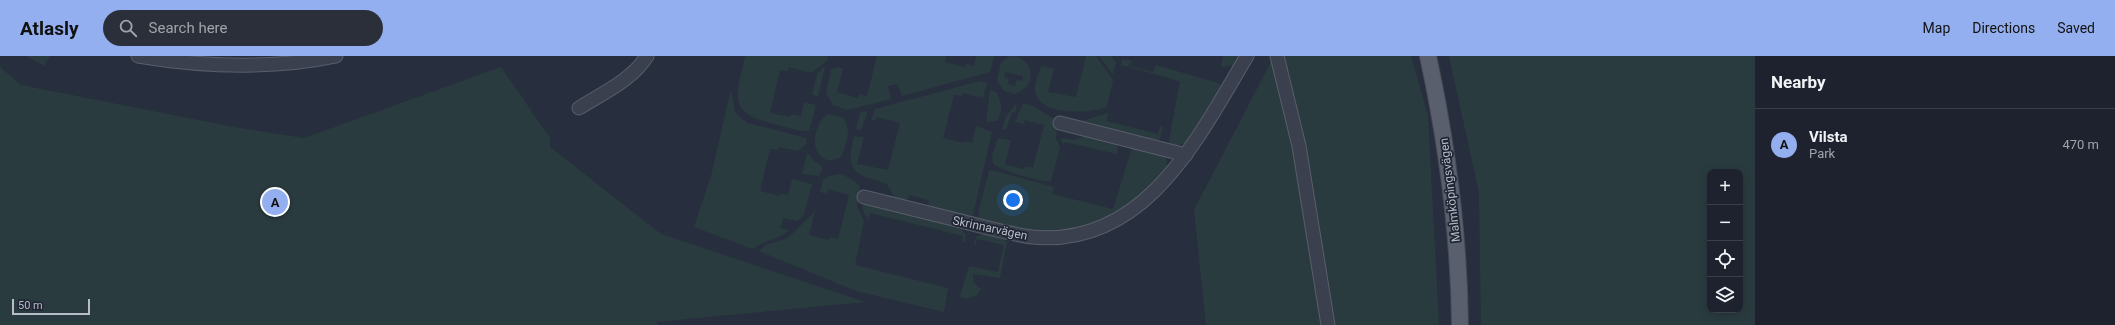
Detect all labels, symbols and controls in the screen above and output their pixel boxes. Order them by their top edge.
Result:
search box [103,10,383,46]
text: Atlasly [20,17,79,40]
icon: search [117,17,139,39]
text: Search here [149,19,228,37]
text: Map [1923,20,1950,36]
text: Directions [1972,20,2035,36]
text: Saved [2057,20,2095,36]
text: Nearby [1771,72,1826,92]
text: Vilsta [1809,128,1848,146]
street label: Malmköpingsvägen [1437,137,1463,243]
text: A [1780,137,1788,152]
text: 470 m [2062,137,2099,152]
text: Park [1809,146,1835,161]
map controls [1707,169,1743,313]
button: + [1707,169,1743,205]
pin: A [262,187,288,217]
your location [1003,190,1023,210]
button: − [1707,205,1743,241]
street label: Skrinnarvägen [951,213,1029,243]
button: locate [1707,241,1743,277]
button: layers [1707,277,1743,313]
scale bar [12,297,90,316]
text: 50 m [18,299,43,312]

